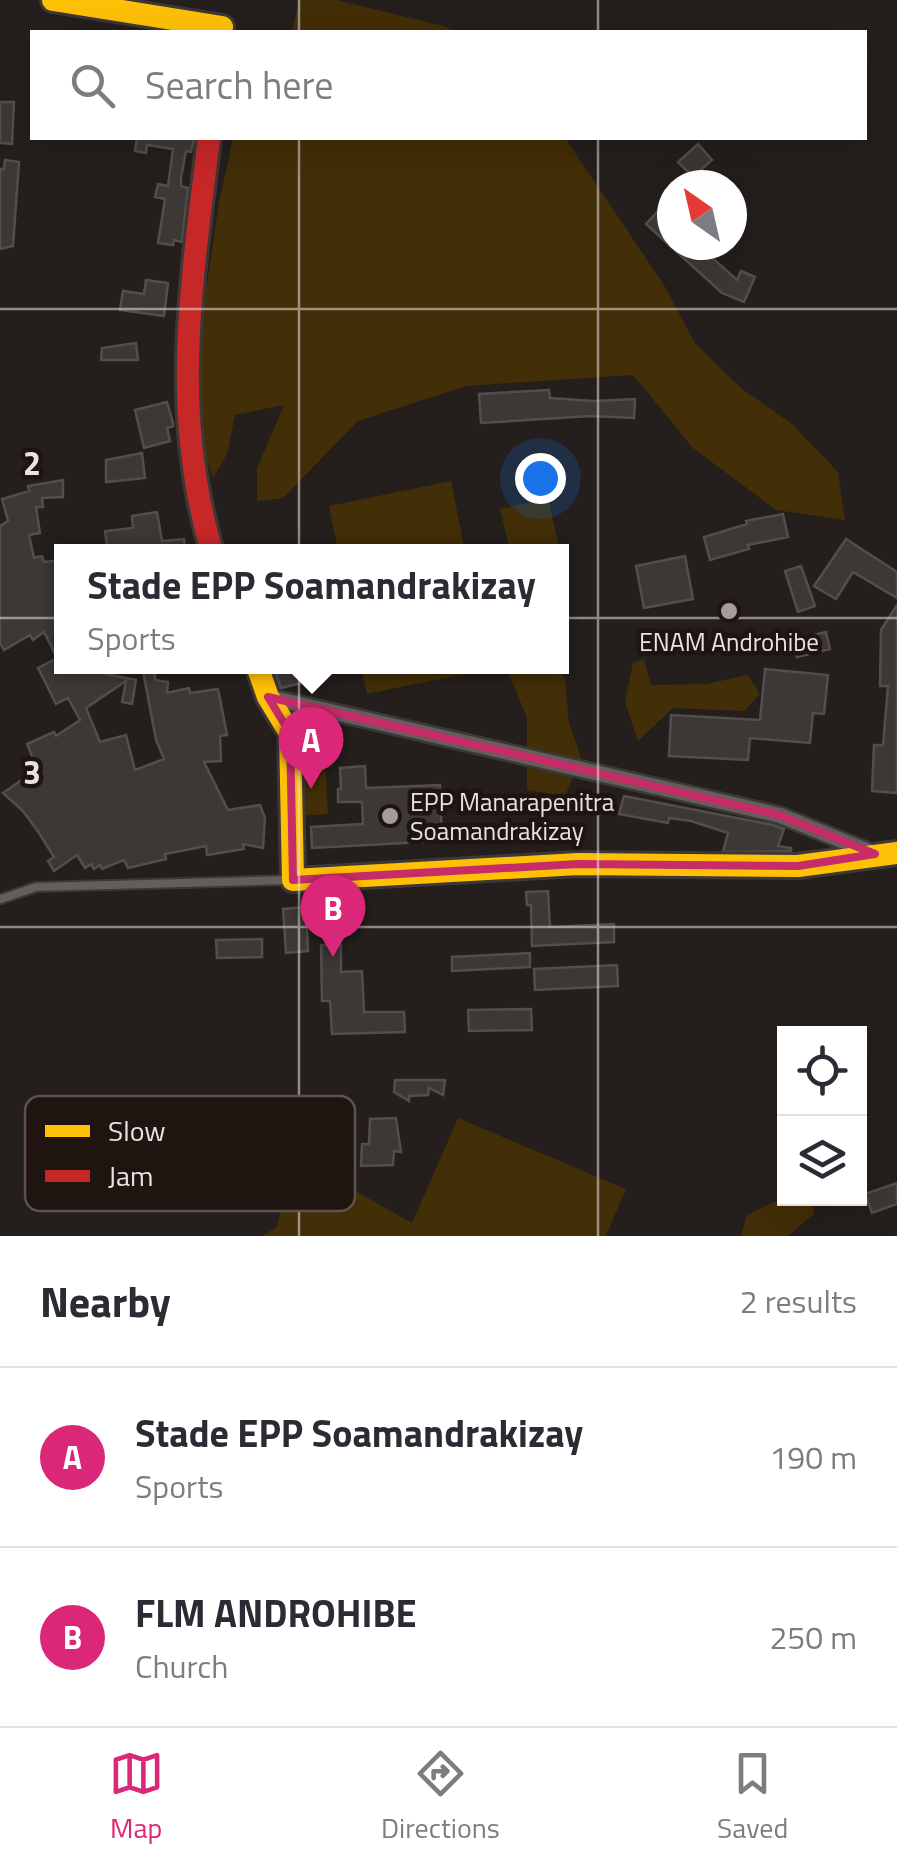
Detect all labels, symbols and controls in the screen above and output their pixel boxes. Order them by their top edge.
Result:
search box [30,30,867,140]
text: Search here [145,56,333,114]
icon: search [65,58,120,113]
north arrow [657,170,747,260]
text: 2 [23,439,41,487]
your location [515,453,566,504]
popup [54,544,569,674]
text: Stade EPP Soamandrakizay [87,556,536,614]
marker: ENAM Androhibe [718,600,740,622]
text: Sports [87,614,176,662]
place label: ENAM Androhibe [639,623,819,661]
pin: A [278,706,344,789]
text: 3 [23,748,41,796]
place label: EPP Manarapenitra Soamandrakizay [410,783,615,850]
marker: EPP Manarapenitra Soamandrakizay [379,805,401,827]
pin: B [300,874,366,957]
map controls [777,1026,867,1206]
button: locate [777,1026,867,1116]
legend [25,1096,355,1211]
text: Slow [108,1109,166,1152]
button: layers [777,1116,867,1206]
text: Jam [108,1154,154,1197]
text: Nearby [40,1269,171,1333]
text: 2 results [740,1277,857,1325]
text: Stade EPP Soamandrakizay [135,1404,583,1462]
text: A [63,1433,82,1481]
text: 190 m [769,1433,857,1481]
text: Sports [135,1462,223,1510]
text: FLM ANDROHIBE [135,1584,417,1642]
text: B [63,1613,82,1661]
text: 250 m [769,1613,857,1661]
text: Church [135,1642,228,1690]
tab: Map [109,1746,164,1849]
tab: Directions [381,1746,500,1849]
tab: Saved [717,1746,788,1849]

